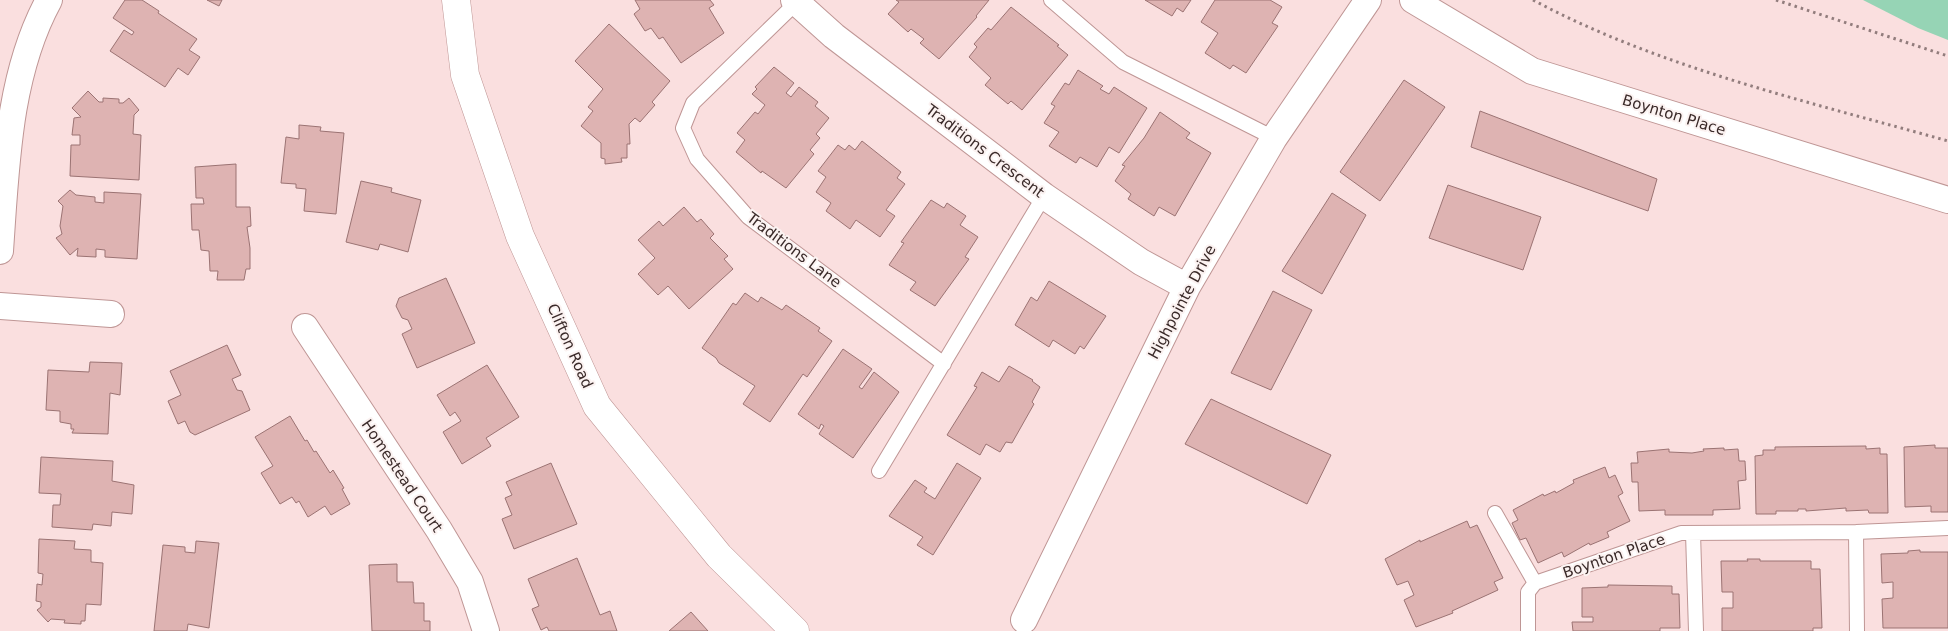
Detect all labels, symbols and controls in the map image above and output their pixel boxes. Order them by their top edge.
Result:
street label: Boynton Place [1620,91,1728,139]
street label: Traditions Crescent [921,100,1048,201]
street label: Traditions Lane [742,208,845,291]
street label: Highpointe Drive [1144,242,1220,362]
street label: Clifton Road [543,301,597,391]
street label: Homestead Court [358,416,446,536]
street label: Boynton Place [1560,530,1668,582]

